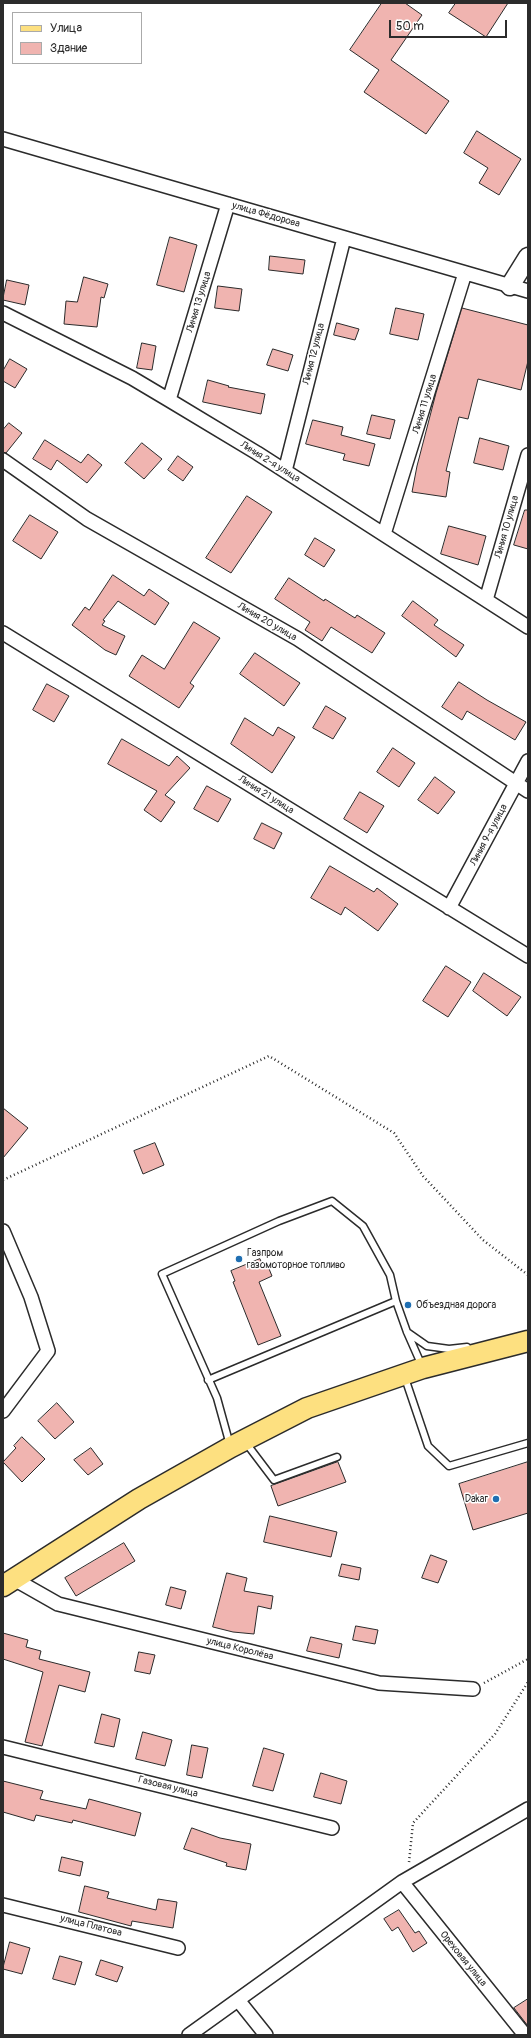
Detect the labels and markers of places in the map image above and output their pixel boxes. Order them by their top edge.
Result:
place label: Газпром газомоторное топливо [247,1247,345,1270]
marker: Газпром газомоторное топливо [234,1254,244,1264]
place label: Объездная дорога [416,1299,496,1311]
marker: Объездная дорога [403,1300,413,1310]
place label: Dakar [465,1493,488,1505]
marker: Dakar [491,1494,501,1504]

